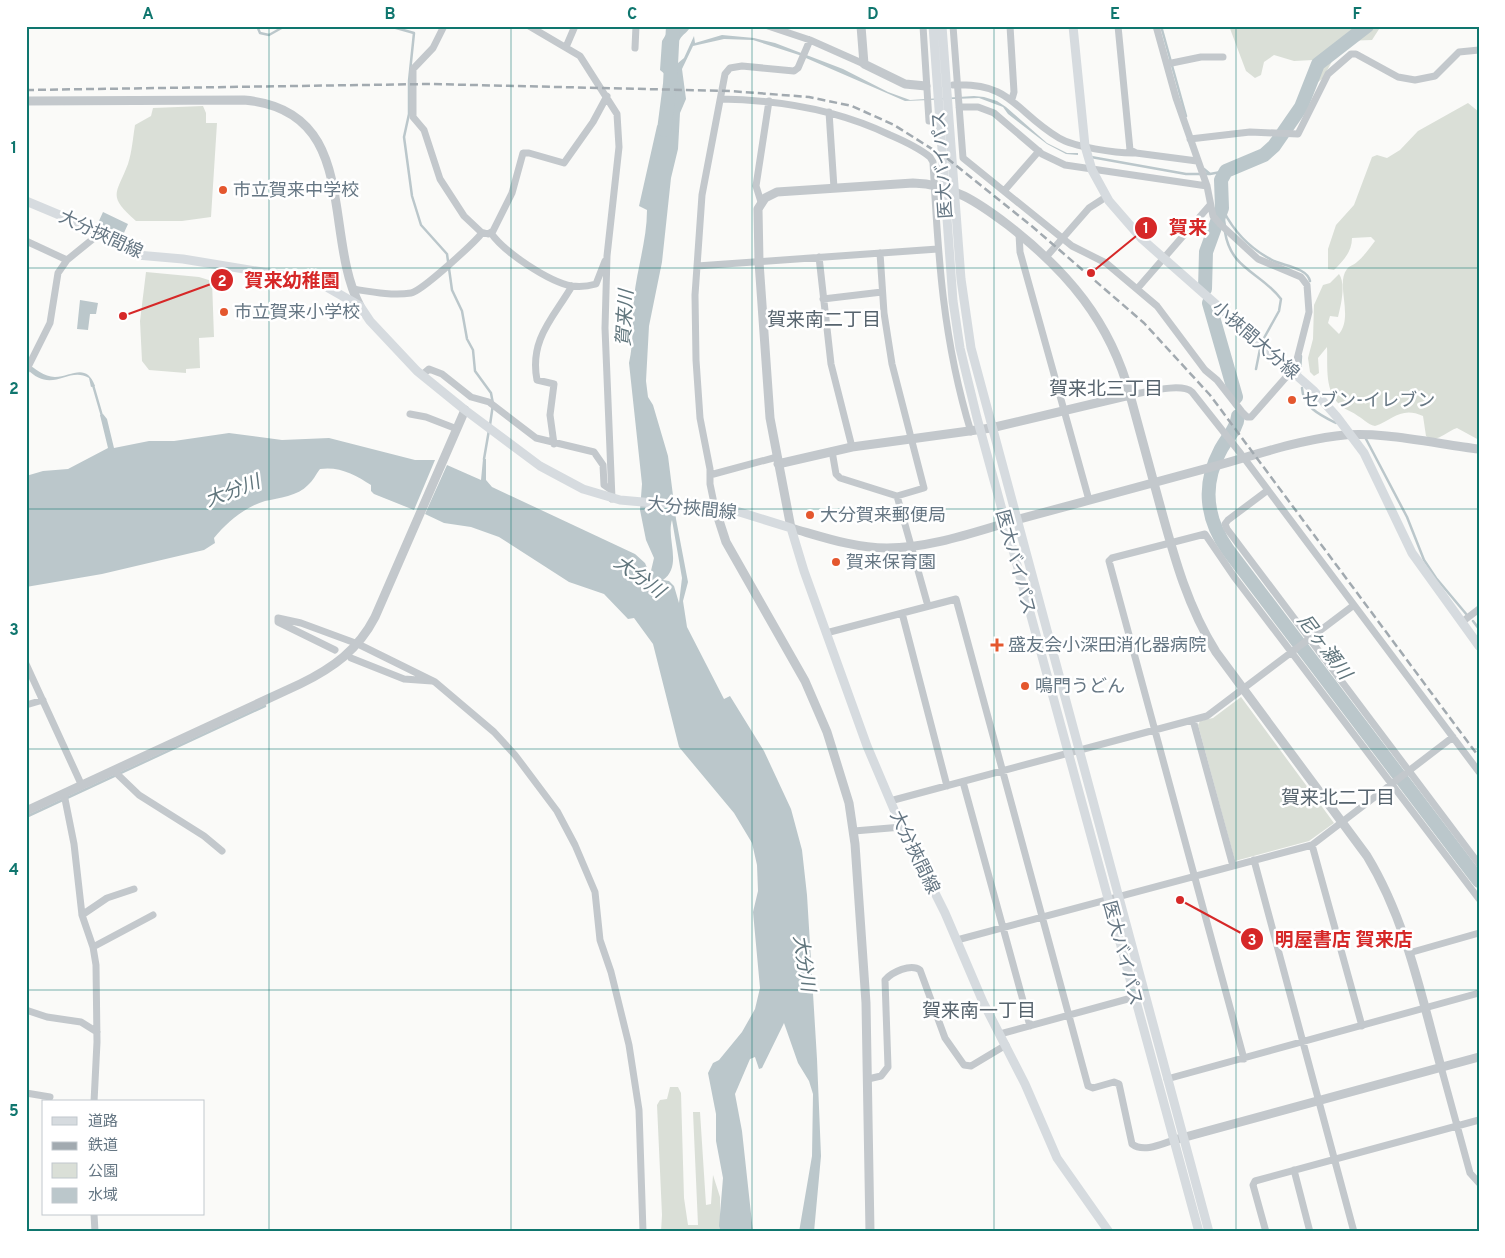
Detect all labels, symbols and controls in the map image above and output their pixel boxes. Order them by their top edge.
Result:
text: A [142,5,154,25]
text: B [384,5,396,25]
text: C [627,5,637,25]
text: D [867,5,879,25]
text: E [1110,5,1120,25]
text: F [1352,5,1362,25]
street label: 医大バイパス [928,110,959,219]
text: 1 [11,139,17,159]
place label: 市立賀来中学校 [233,180,359,203]
marker: 市立賀来中学校 [217,184,229,196]
street label: 大分挾間線 [55,206,146,265]
callout: 賀来 [1134,211,1217,245]
text: 賀来 [1169,217,1207,241]
text: 1 [1143,220,1149,239]
callout: 賀来幼稚園 [209,263,349,297]
text: 賀来幼稚園 [244,270,340,294]
text: 2 [217,273,227,292]
water label: 賀来川 [613,287,640,347]
street label: 小挾間大分線 [1207,297,1303,385]
place label: 市立賀来小学校 [234,302,360,325]
marker: 市立賀来小学校 [218,306,230,318]
district label: 賀来南二丁目 [767,309,881,333]
district label: 賀来北三丁目 [1049,378,1163,402]
text: 2 [9,380,19,400]
place label: セブン-イレブン [1302,390,1435,413]
marker: セブン-イレブン [1286,394,1298,406]
water label: 大分川 [202,470,265,513]
street label: 大分挾間線 [646,493,738,526]
place label: 大分賀来郵便局 [820,505,946,528]
street label: 医大バイパス [990,507,1040,617]
marker: 大分賀来郵便局 [804,509,816,521]
water label: 大分川 [609,551,671,605]
place label: 賀来保育園 [846,552,936,575]
marker: 賀来保育園 [830,556,842,568]
water label: 尼ヶ瀬川 [1291,610,1357,686]
text: 3 [9,621,19,641]
place label: 盛友会小深田消化器病院 [1008,635,1206,658]
marker: 盛友会小深田消化器病院 [990,638,1004,652]
place label: 鳴門うどん [1035,676,1125,699]
marker: 鳴門うどん [1019,680,1031,692]
district label: 賀来北二丁目 [1281,787,1395,811]
street label: 大分挾間線 [884,807,944,898]
text: 4 [9,861,19,881]
street label: 医大バイパス [1097,898,1147,1008]
callout: 明屋書店 賀来店 [1240,922,1423,956]
text: 明屋書店 賀来店 [1275,929,1413,953]
text: 3 [1248,932,1257,951]
water label: 大分川 [787,933,820,995]
district label: 賀来南一丁目 [922,1000,1036,1024]
legend [42,1100,205,1216]
text: 5 [9,1102,19,1122]
text: 道路 [88,1113,118,1132]
text: 鉄道 [88,1137,118,1156]
text: 公園 [88,1163,118,1182]
text: 水域 [88,1187,118,1206]

